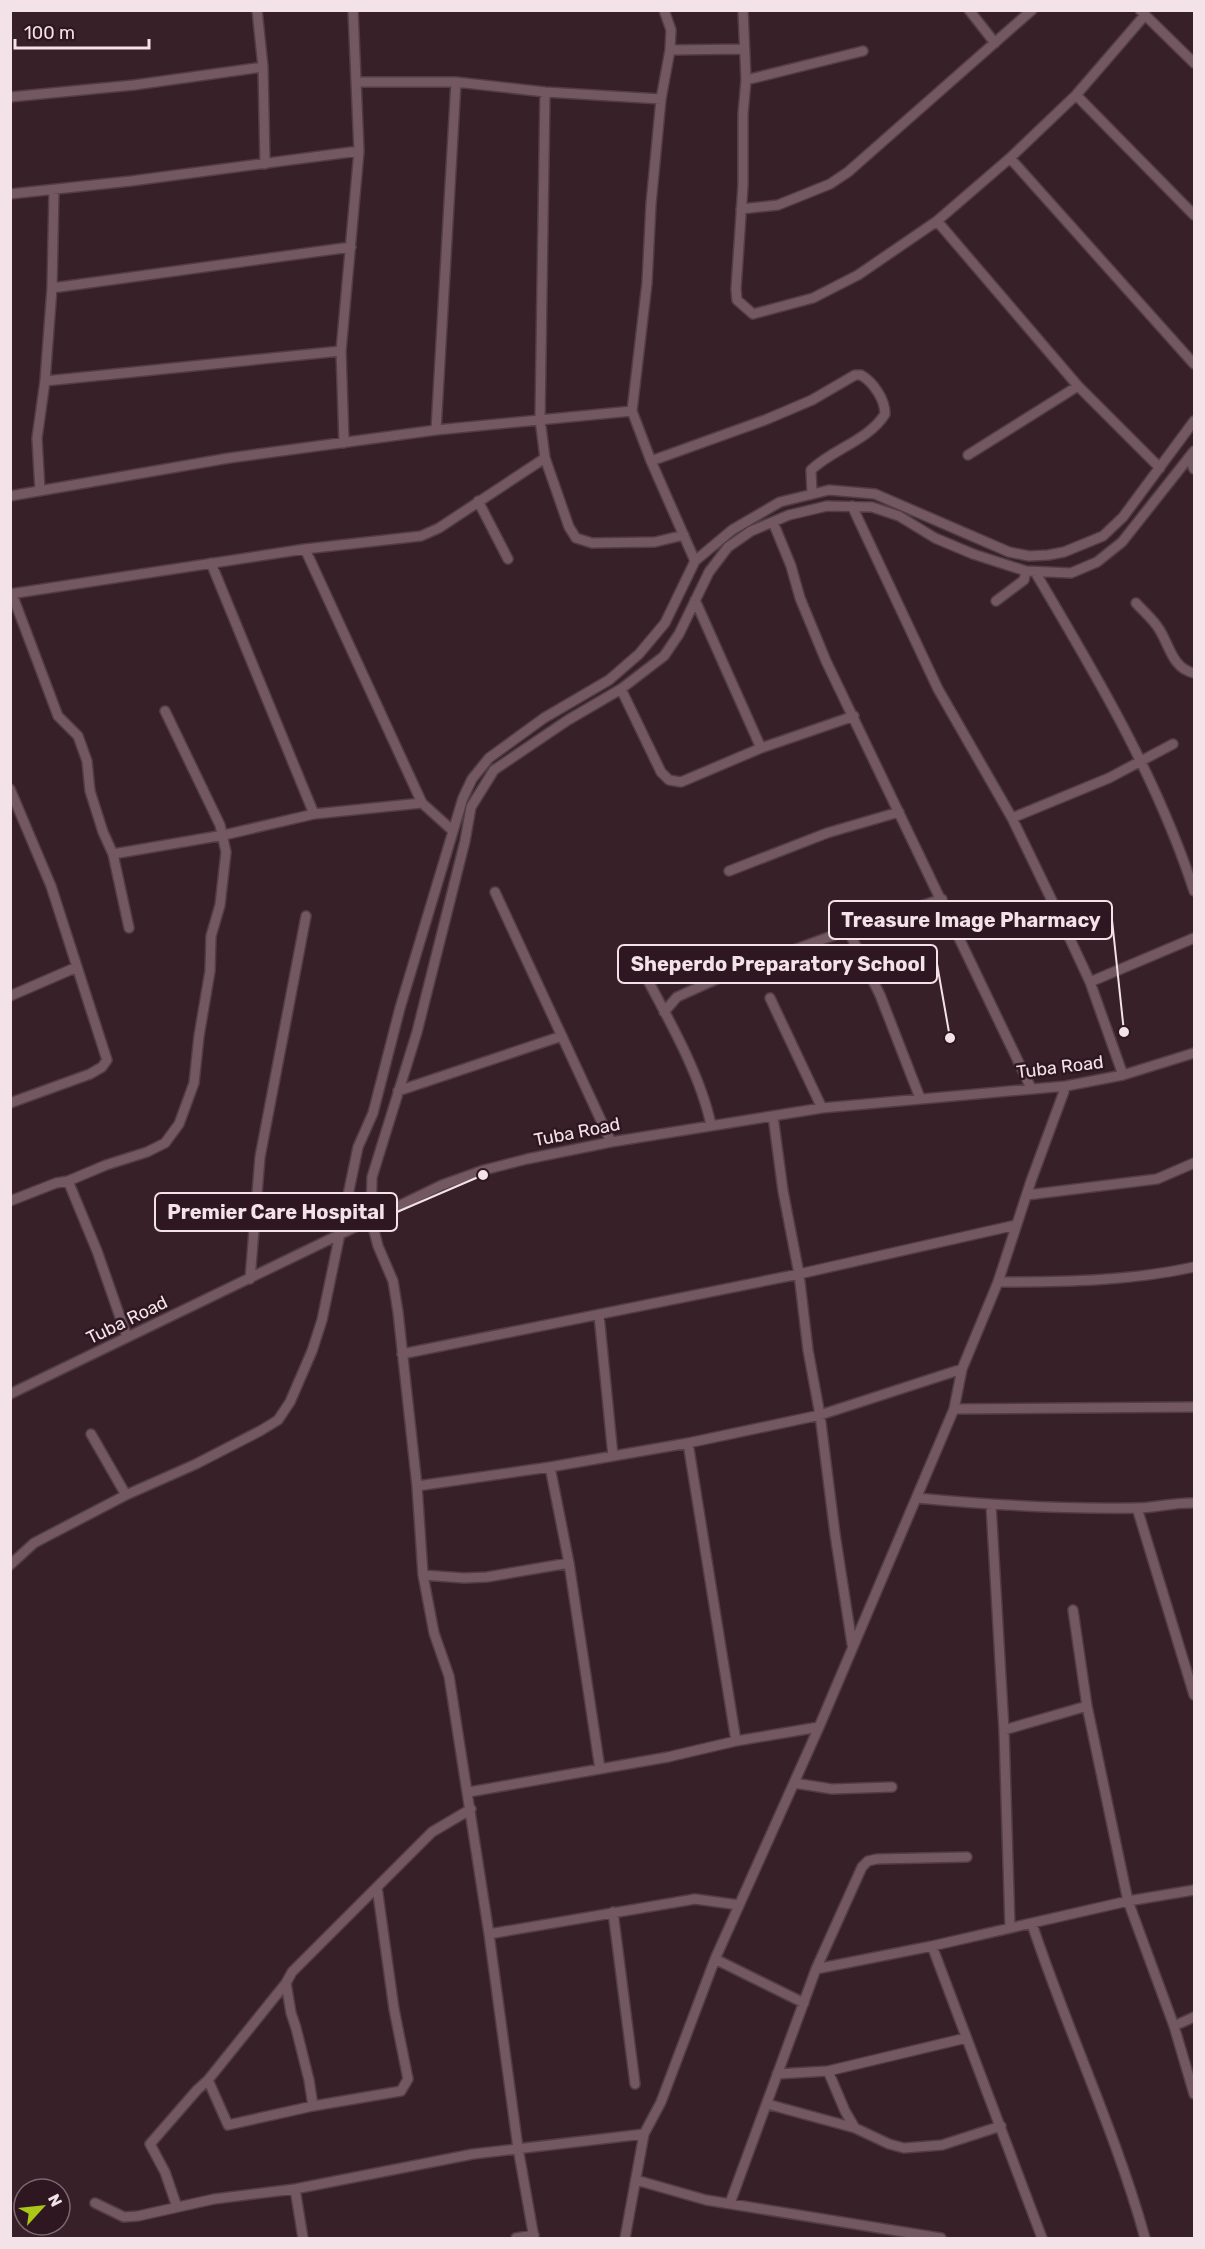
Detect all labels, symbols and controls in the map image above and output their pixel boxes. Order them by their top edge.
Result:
scale bar [15,12,148,50]
text: 100 m [24,22,75,44]
callout: Treasure Image Pharmacy [829,901,1112,939]
text: Treasure Image Pharmacy [841,908,1101,932]
callout: Sheperdo Preparatory School [618,945,937,983]
text: Sheperdo Preparatory School [631,952,925,976]
street label: Tuba Road [1015,1051,1105,1083]
street label: Tuba Road [532,1113,622,1151]
callout: Premier Care Hospital [155,1193,397,1231]
text: Premier Care Hospital [167,1200,385,1224]
street label: Tuba Road [83,1291,171,1349]
north arrow [12,2177,72,2237]
text: N [44,2191,66,2210]

